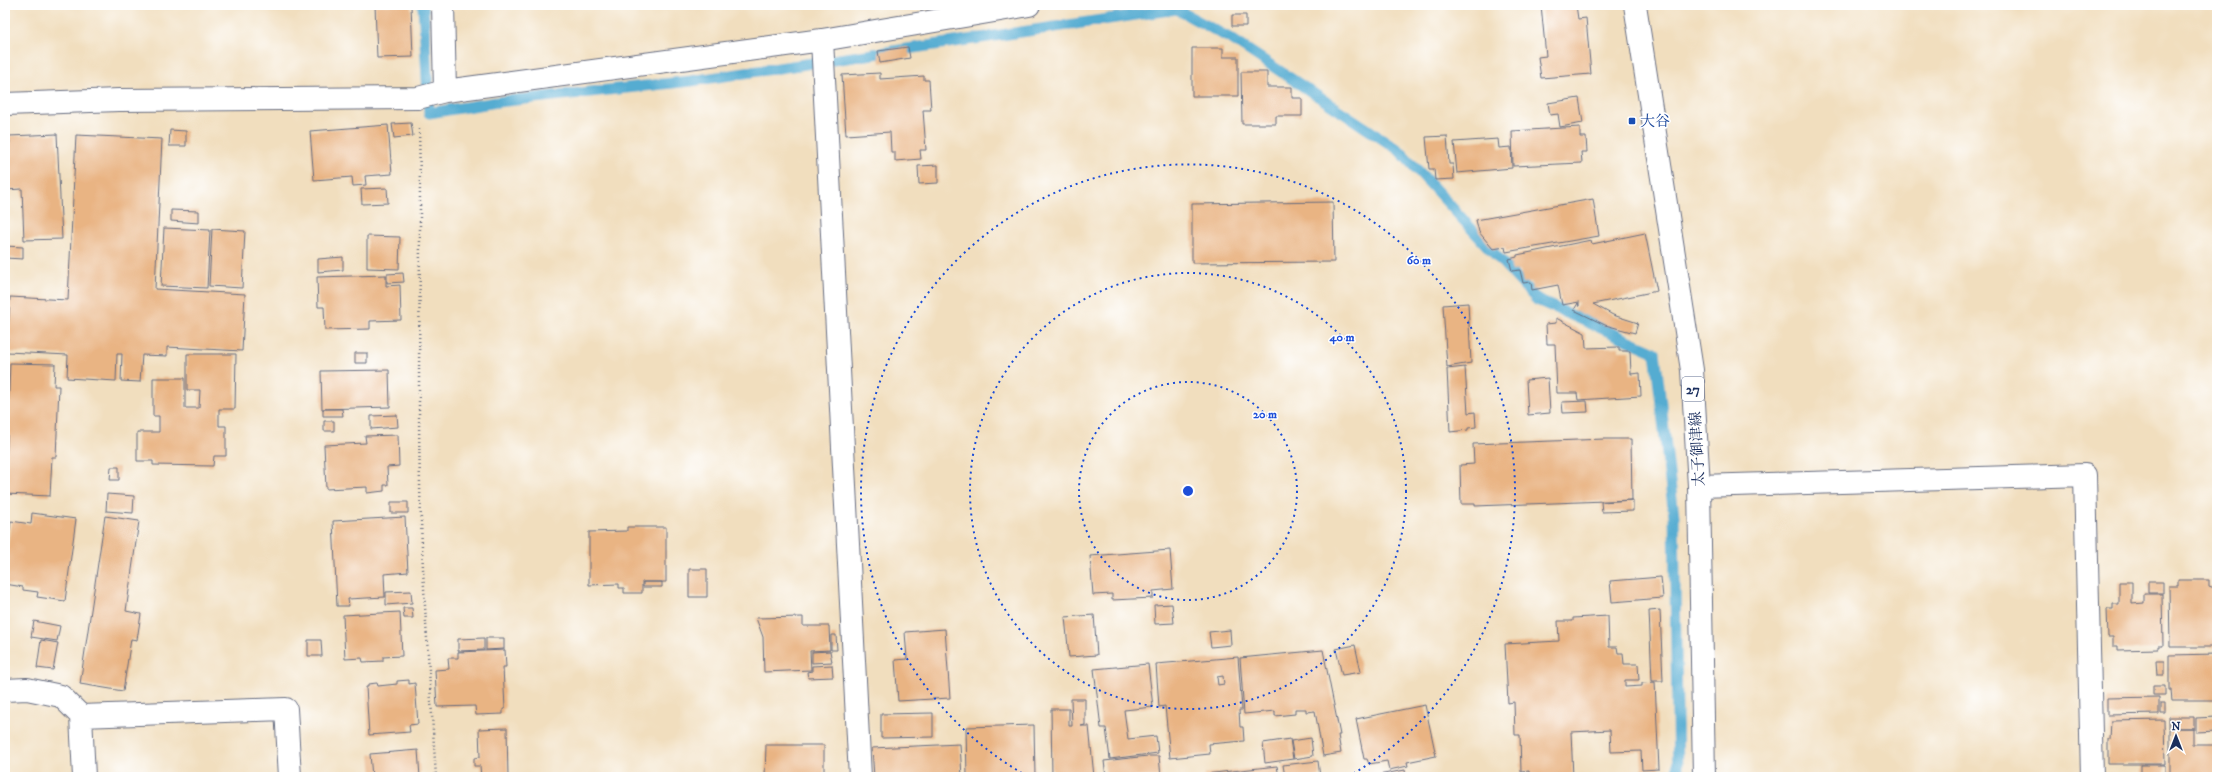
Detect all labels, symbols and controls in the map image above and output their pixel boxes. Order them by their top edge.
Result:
place label: 大谷 [1640,112,1670,131]
marker: 大谷 [1627,116,1637,126]
text: 60 m [1407,253,1431,268]
text: 40 m [1329,330,1354,345]
road number: 27 [1682,377,1704,401]
text: 20 m [1253,407,1277,422]
street label: 太子御津線 [1686,411,1709,487]
centre of rings [1181,484,1195,498]
north arrow [2156,716,2196,756]
text: N [2171,720,2181,734]

